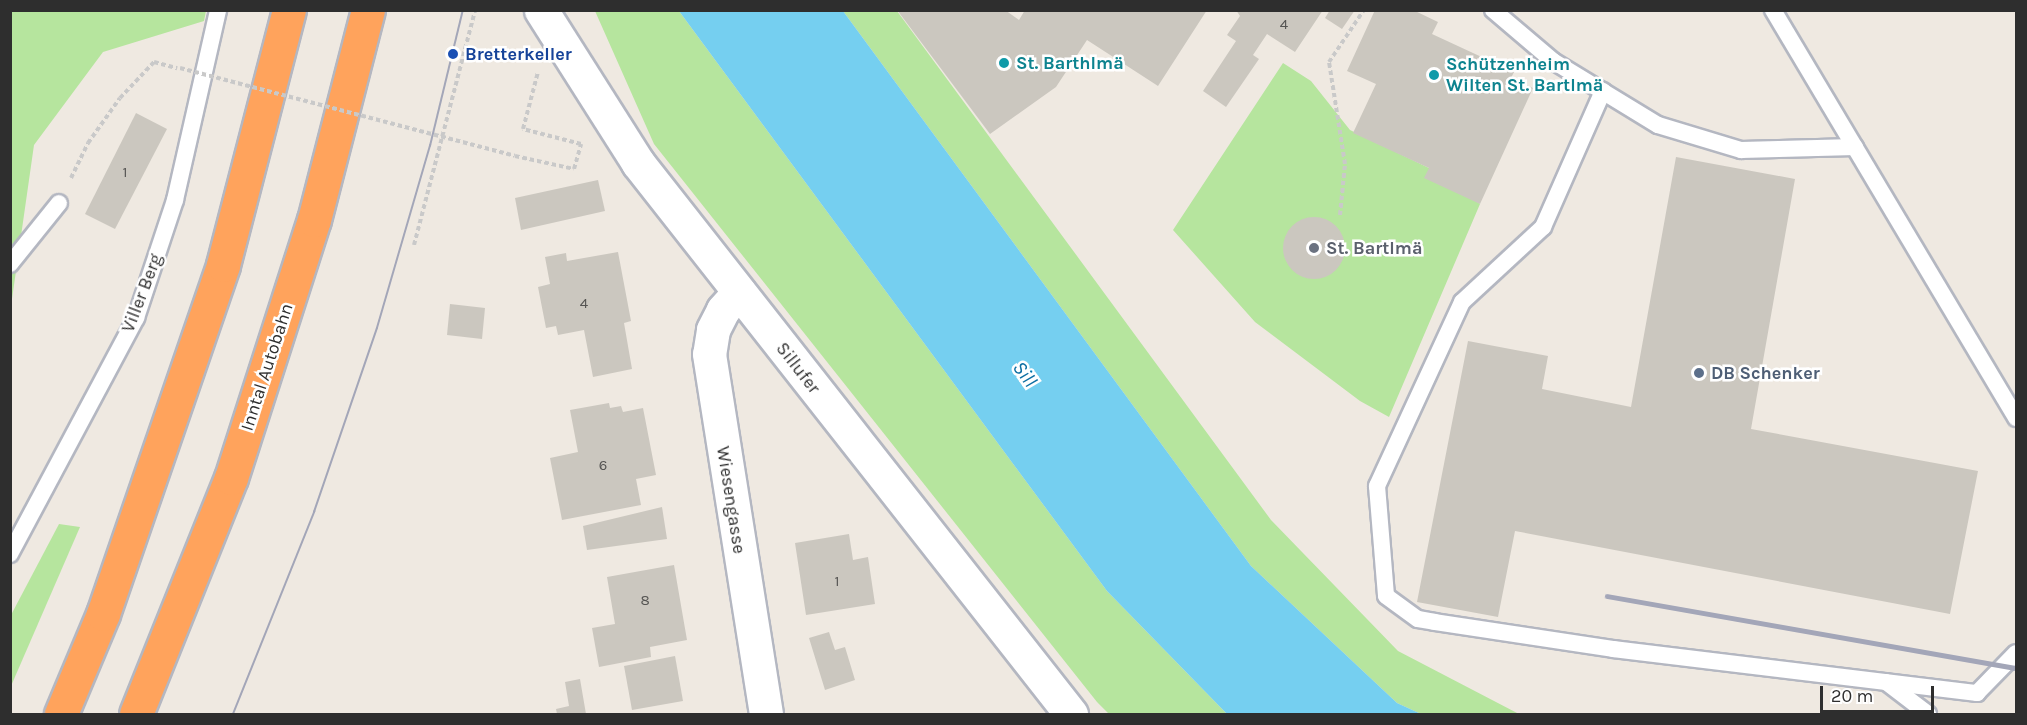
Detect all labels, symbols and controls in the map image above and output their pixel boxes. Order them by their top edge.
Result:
house number: 4 [1280,16,1288,34]
place label: Bretterkeller [465,43,572,65]
marker: Bretterkeller [446,47,460,61]
place label: St. Barthlmä [1016,52,1124,74]
place label: Schützenheim Wilten St. Bartlmä [1446,54,1603,97]
marker: St. Barthlmä [997,56,1011,70]
marker: Schützenheim Wilten St. Bartlmä [1427,68,1441,82]
house number: 1 [123,164,127,182]
place label: St. Bartlmä [1326,237,1422,259]
marker: St. Bartlmä [1307,241,1321,255]
street label: Viller Berg [117,251,167,335]
house number: 4 [580,295,588,313]
street label: Inntal Autobahn [236,300,298,434]
street label: Sillufer [771,338,825,398]
water label: Sill [1008,356,1042,392]
place label: DB Schenker [1711,362,1820,384]
marker: DB Schenker [1692,366,1706,380]
street label: Wiesengasse [712,445,750,555]
house number: 6 [599,457,607,475]
house number: 1 [835,573,839,591]
house number: 8 [640,592,650,610]
scale bar [1823,674,1937,712]
text: 20 m [1831,685,1873,707]

